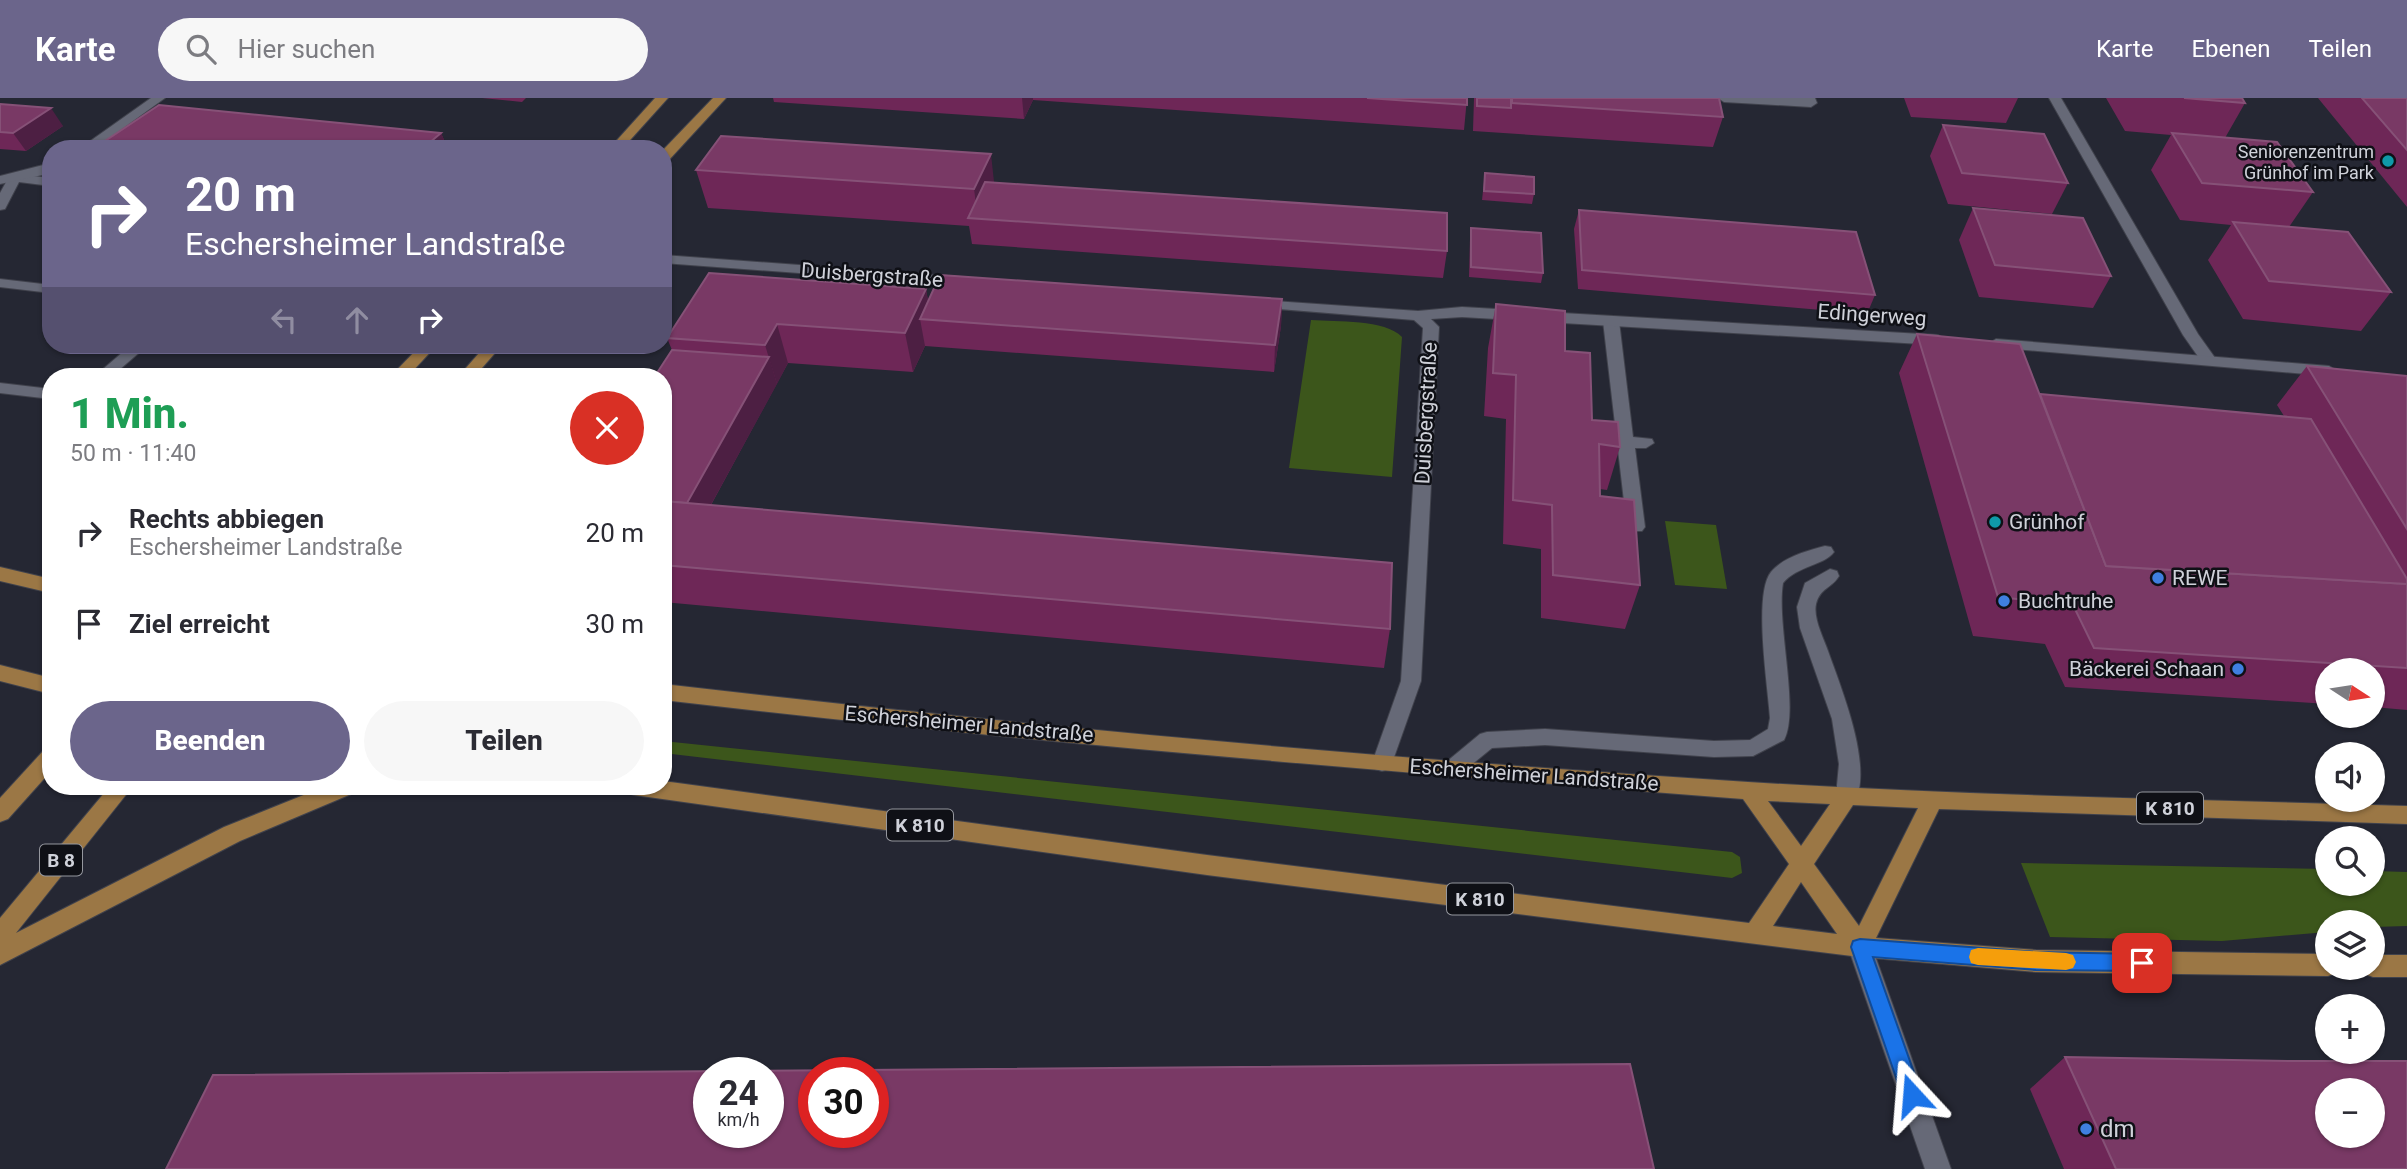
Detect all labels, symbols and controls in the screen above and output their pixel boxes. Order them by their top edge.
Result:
search box [158,18,648,81]
text: Karte [35,30,116,69]
icon: search [182,30,220,68]
text: Hier suchen [238,34,375,64]
text: Karte [2096,35,2153,63]
text: Ebenen [2191,35,2270,63]
text: Teilen [2308,35,2372,63]
place label: Seniorenzentrum Grünhof im Park [2238,141,2375,183]
marker: Seniorenzentrum Grünhof im Park [2380,153,2396,169]
text: 20 m [185,166,296,223]
icon: right [70,168,161,259]
text: Eschersheimer Landstraße [185,225,566,263]
street label: Duisbergstraße [800,258,944,292]
street label: Edingerweg [1817,299,1927,331]
icon: left [265,301,303,339]
icon: ahead [338,301,376,339]
icon: right [411,301,449,339]
street label: Duisbergstraße [1410,341,1442,485]
text: 1 Min. [70,389,189,438]
button: close [570,391,644,465]
text: 50 m · 11:40 [70,440,196,467]
text: Rechts abbiegen [129,504,324,534]
place label: Grünhof [2009,510,2085,534]
icon: right [70,514,108,552]
marker: Grünhof [1987,514,2003,530]
text: 20 m [586,518,644,548]
text: Eschersheimer Landstraße [129,534,403,561]
place label: REWE [2172,566,2228,590]
marker: REWE [2150,570,2166,586]
place label: Buchtruhe [2018,589,2113,613]
marker: Buchtruhe [1996,593,2012,609]
icon: arrive [70,605,108,643]
text: Ziel erreicht [129,609,270,639]
text: 30 m [586,609,644,639]
place label: Bäckerei Schaan [2069,657,2224,681]
north arrow [2315,658,2385,728]
map controls [2315,658,2385,1148]
marker: Bäckerei Schaan [2230,661,2246,677]
button: Beenden [70,701,350,781]
button: Teilen [364,701,644,781]
street label: Eschersheimer Landstraße [844,701,1094,747]
button: sound [2315,742,2385,812]
street label: Eschersheimer Landstraße [1409,754,1659,796]
road number: K 810 [2137,792,2203,824]
road number: K 810 [887,810,953,840]
button: search [2315,826,2385,896]
road number: B 8 [40,845,82,876]
road number: K 810 [1447,884,1513,914]
button: layers [2315,910,2385,980]
pin [2112,933,2172,993]
icon: arrive [2123,944,2161,982]
button: + [2315,994,2385,1064]
speed limit sign: 30 [798,1057,889,1148]
position arrow [1875,1058,1949,1132]
text: 24 [718,1073,759,1114]
button: − [2315,1078,2385,1148]
text: km/h [717,1109,760,1130]
place label: dm [2100,1115,2135,1143]
marker: dm [2078,1121,2094,1137]

